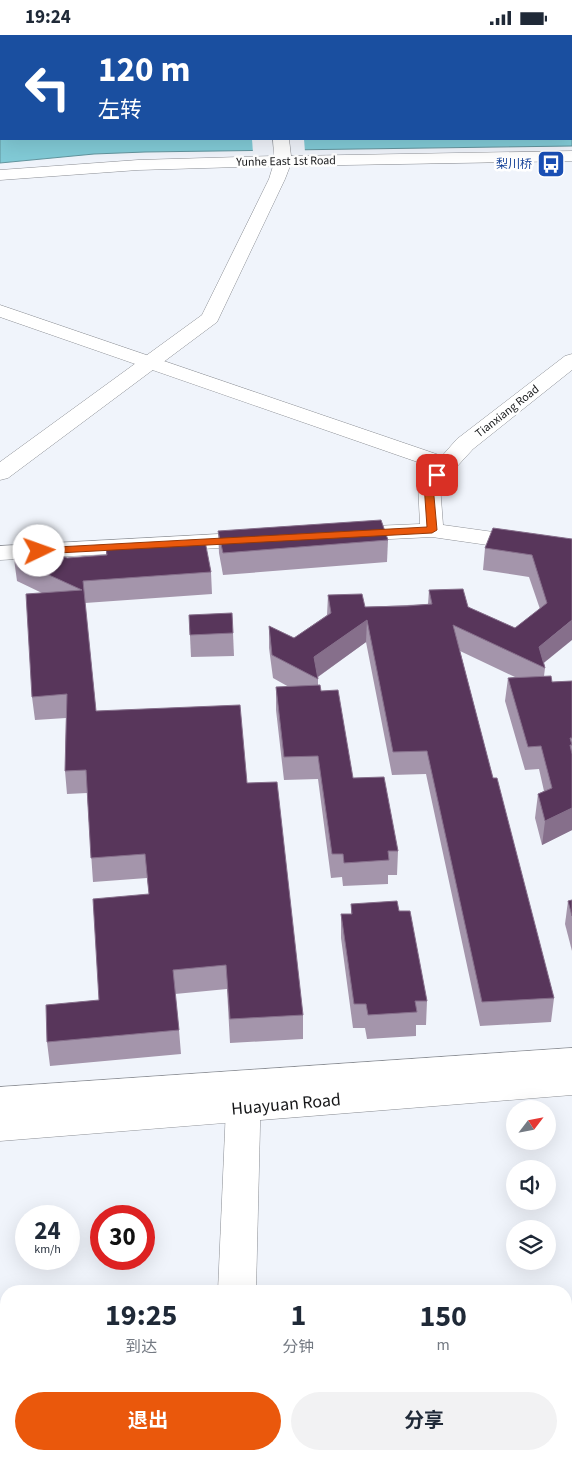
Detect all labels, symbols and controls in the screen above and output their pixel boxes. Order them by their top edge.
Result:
text: 19:24 [25,4,71,31]
text: 120 m [98,45,190,95]
icon: left [15,55,80,120]
text: 左转 [98,94,142,126]
bus stop icon: 梨川桥 [536,149,566,179]
street label: Yunhe East 1st Road [235,152,336,171]
place label: 梨川桥 [496,156,532,173]
street label: Tianxiang Road [472,381,543,442]
pin [416,454,458,496]
icon: arrive [423,461,451,489]
position arrow [12,524,64,576]
street label: Huayuan Road [230,1087,342,1122]
north arrow [506,1100,556,1150]
map controls [506,1100,556,1270]
button: sound [506,1160,556,1210]
speed limit sign: 30 [90,1205,155,1270]
text: 24 [34,1213,61,1249]
button: layers [506,1220,556,1270]
text: km/h [34,1241,61,1258]
text: 19:25 [105,1294,177,1337]
text: 1 [290,1294,306,1337]
text: 150 [419,1295,467,1338]
text: m [437,1334,450,1356]
text: 到达 [125,1336,157,1358]
text: 分钟 [282,1336,314,1358]
button: 退出 [15,1392,281,1450]
button: 分享 [291,1392,557,1450]

